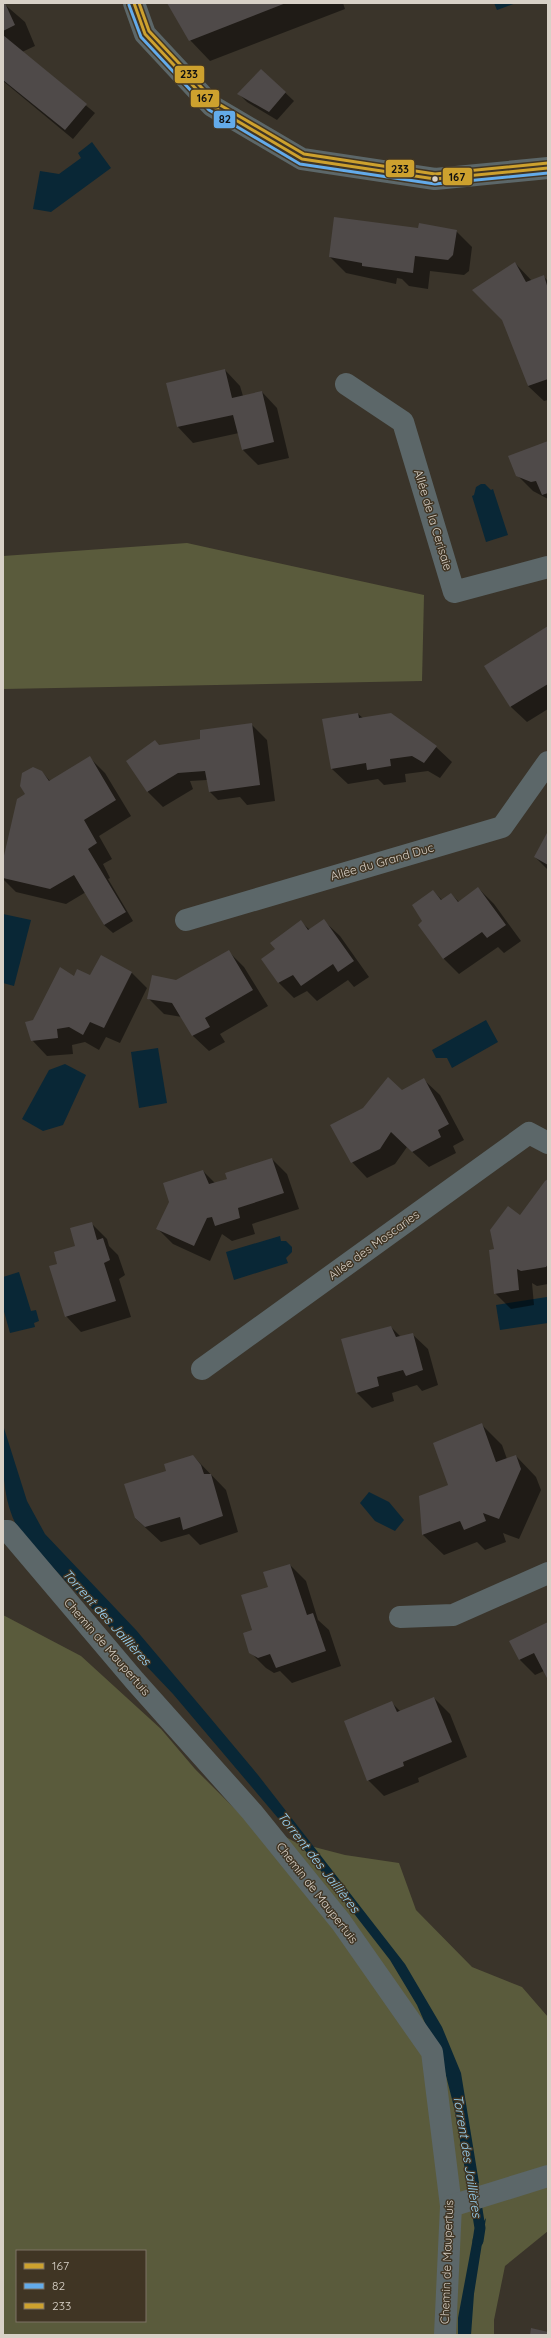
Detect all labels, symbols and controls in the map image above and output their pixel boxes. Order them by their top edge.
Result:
line badge: 233 [174,65,205,84]
text: 233 [180,67,198,81]
line badge: 167 [190,89,220,108]
text: 167 [197,91,213,105]
line badge: 82 [213,110,236,129]
text: 82 [219,112,231,126]
line badge: 233 [385,159,415,178]
text: 233 [391,162,409,176]
line badge: 167 [442,167,473,186]
text: 167 [449,170,465,184]
unlabelled marker [430,174,440,184]
street label: Allée de la Cerisaie [411,468,456,572]
street label: Allée du Grand Duc [328,840,435,883]
street label: Allée des Moscaries [325,1206,422,1283]
water label: Torrent des Jaillières [60,1566,155,1669]
street label: Chemin de Maupertuis [61,1595,154,1699]
water label: Torrent des Jaillières [275,1808,364,1916]
street label: Chemin de Maupertuis [273,1839,362,1947]
water label: Torrent des Jaillières [450,2094,486,2219]
street label: Chemin de Maupertuis [437,2199,456,2324]
legend [16,2250,146,2322]
text: 167 [52,2258,69,2273]
text: 82 [52,2278,65,2293]
text: 233 [52,2298,71,2313]

